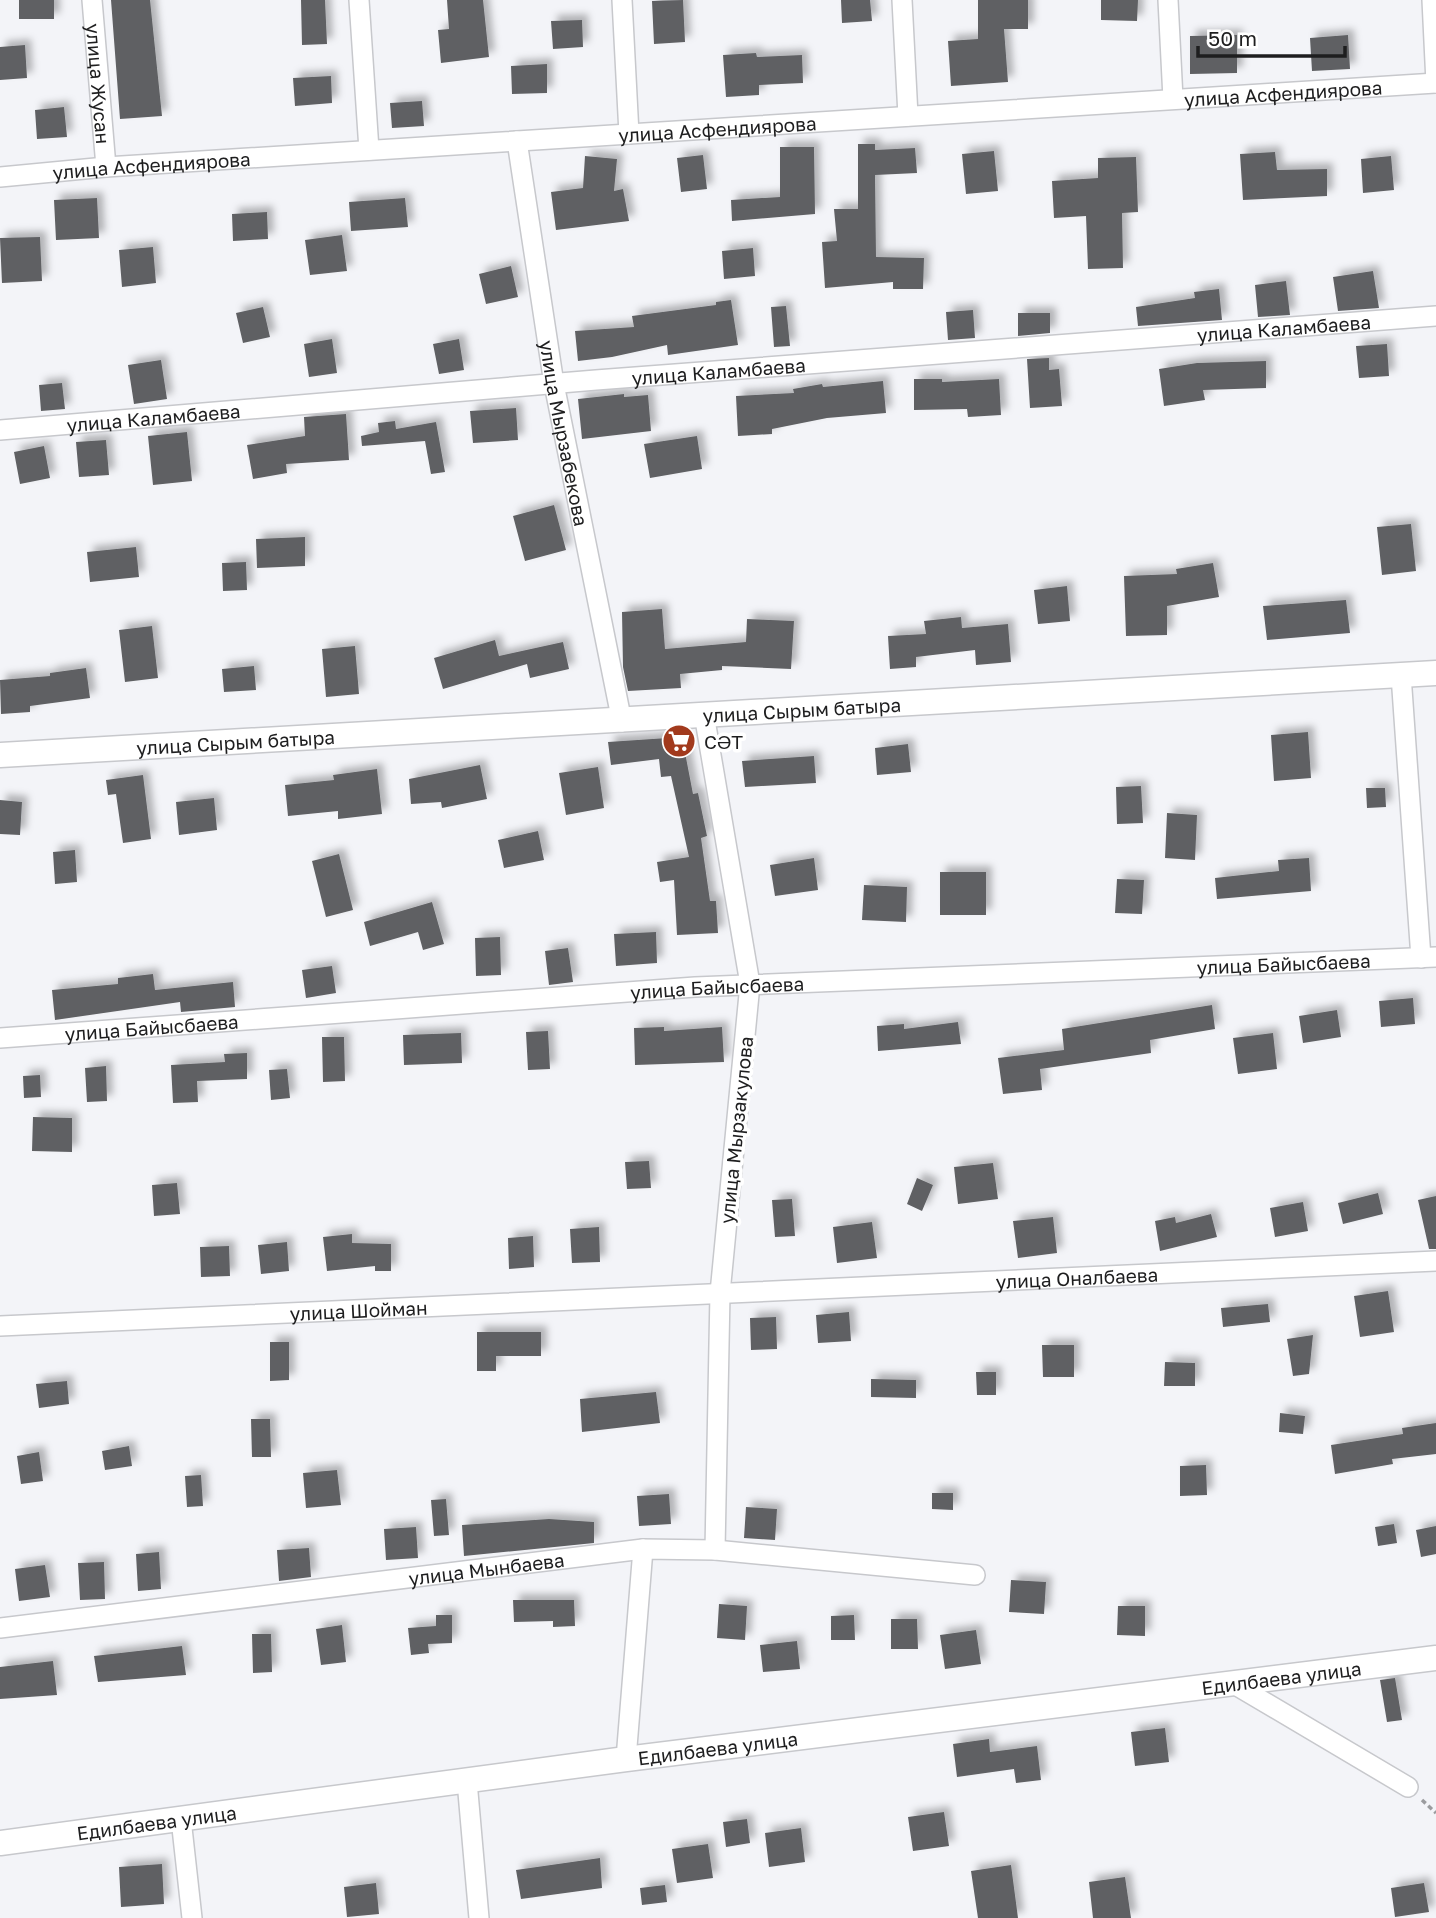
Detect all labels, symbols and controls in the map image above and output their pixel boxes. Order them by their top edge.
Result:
scale bar [1198,14,1345,58]
street label: улица Жусан [83,22,116,145]
text: 50 m [1208,25,1257,51]
street label: улица Асфендиярова [1183,75,1383,110]
street label: улица Асфендиярова [617,111,817,146]
street label: улица Асфендиярова [51,146,251,183]
street label: улица Каламбаева [1196,309,1372,346]
street label: улица Мырзабекова [536,339,594,528]
street label: улица Каламбаева [631,353,806,389]
street label: улица Каламбаева [66,398,241,436]
street label: улица Сырым батыра [702,692,902,726]
supermarket icon: СƏТ [660,722,698,760]
street label: улица Сырым батыра [136,724,336,759]
place label: СƏТ [704,730,743,753]
street label: улица Байысбаева [1196,948,1371,978]
street label: улица Байысбаева [629,971,805,1003]
street label: улица Байысбаева [64,1009,239,1045]
street label: улица Мырзакулова [715,1035,757,1225]
street label: улица Оналбаева [995,1262,1159,1292]
street label: улица Шойман [289,1295,428,1324]
street label: улица Мынбаева [407,1547,566,1589]
street label: Едилбаева улица [1200,1656,1363,1699]
street label: Едилбаева улица [636,1726,799,1769]
street label: Едилбаева улица [75,1800,238,1844]

